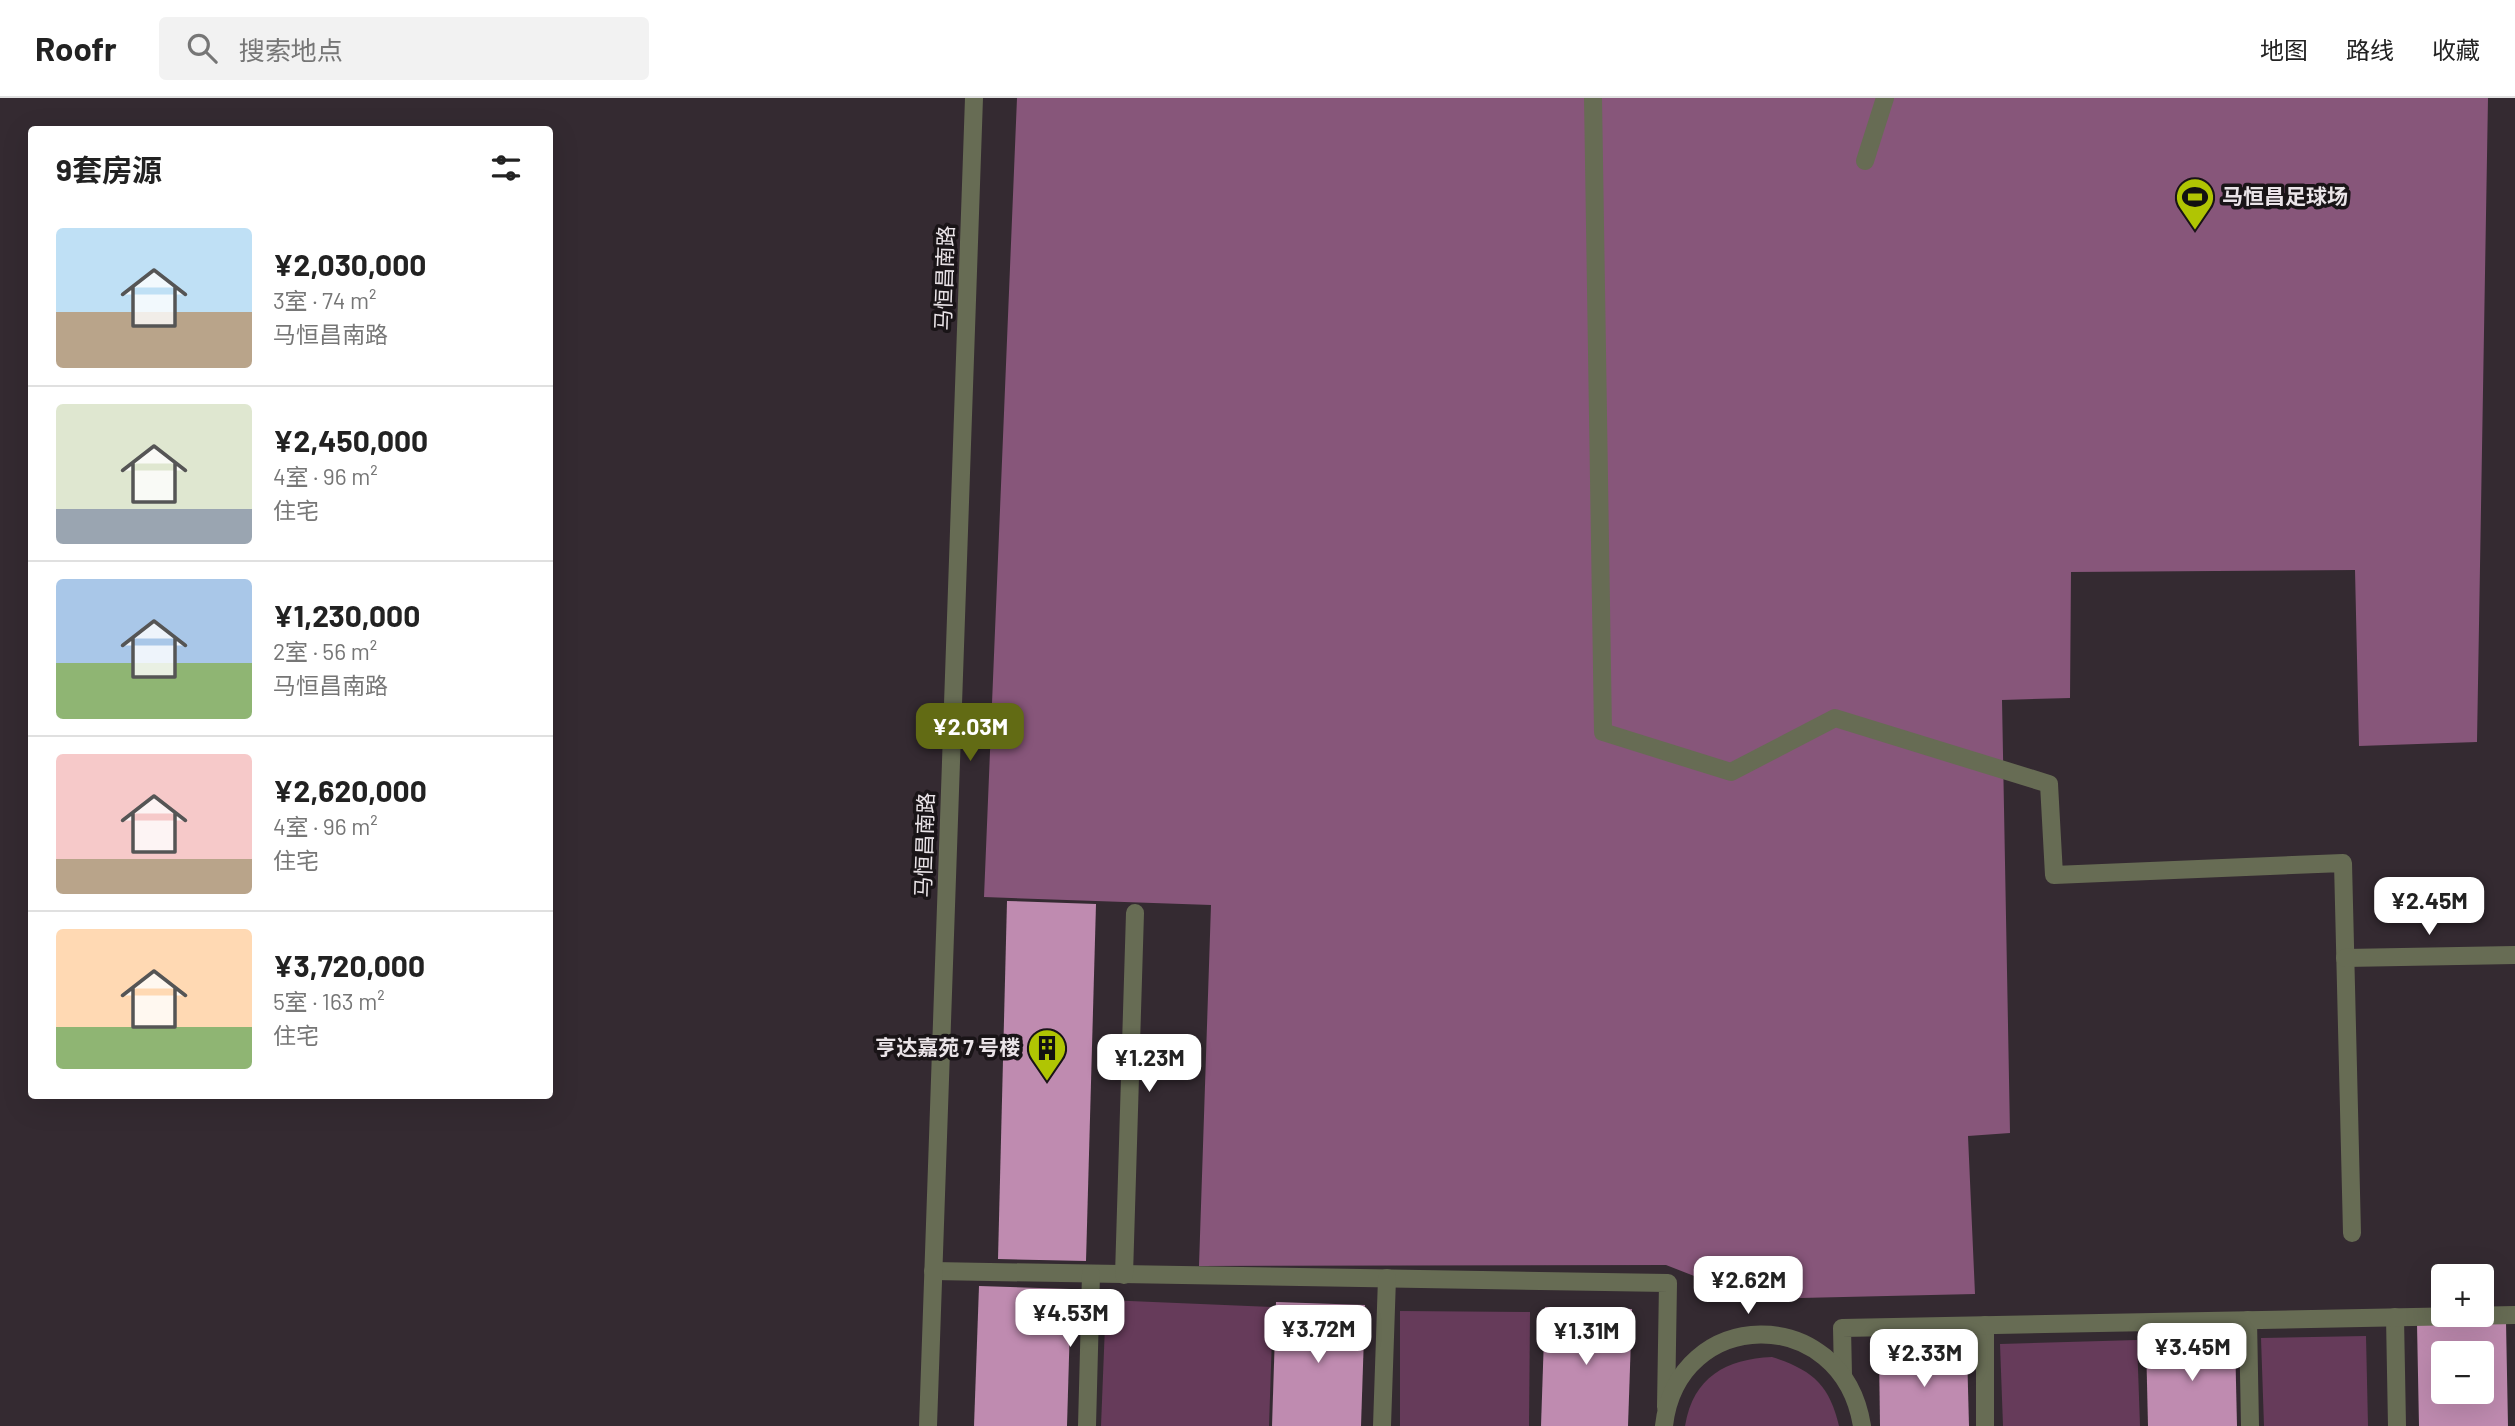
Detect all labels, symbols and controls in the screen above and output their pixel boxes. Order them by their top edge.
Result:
search box [159,17,649,80]
text: Roofr [35,28,117,68]
icon: search [183,29,221,67]
text: 搜索地点 [239,34,343,65]
text: 地图 [2260,35,2308,64]
text: 路线 [2346,35,2394,64]
text: 收藏 [2432,35,2480,64]
icon: filters [487,149,525,187]
text: 9套房源 [56,151,162,187]
sports icon: 马恒昌足球场 [2174,176,2216,231]
place label: 马恒昌足球场 [2222,183,2348,208]
street label: 马恒昌南路 [929,225,958,331]
text: ¥2,030,000 [273,246,426,282]
icon: home [112,256,196,340]
text: 3室 · 74 m² [273,286,377,314]
text: 马恒昌南路 [273,320,388,348]
text: ¥2,450,000 [273,422,428,458]
icon: home [112,432,196,516]
text: 4室 · 96 m² [273,462,378,490]
text: 住宅 [273,496,319,524]
text: ¥1,230,000 [273,597,420,633]
icon: home [112,607,196,691]
text: 2室 · 56 m² [273,637,377,665]
text: 马恒昌南路 [273,671,388,699]
pin: ¥2.03M [913,704,1027,763]
text: ¥2.03M [932,712,1008,740]
text: ¥2,620,000 [273,772,427,808]
icon: home [112,782,196,866]
street label: 马恒昌南路 [909,792,938,898]
text: 4室 · 96 m² [273,812,378,840]
text: 住宅 [273,846,319,874]
pin: ¥2.45M [2372,878,2486,937]
text: ¥2.45M [2390,886,2468,914]
text: ¥3,720,000 [273,947,425,983]
icon: home [112,957,196,1041]
text: 5室 · 163 m² [273,987,385,1015]
text: 住宅 [273,1021,319,1049]
building icon: 亨达嘉苑 7 号楼 [1026,1027,1068,1082]
place label: 亨达嘉苑 7 号楼 [875,1034,1020,1059]
pin: ¥1.23M [1092,1034,1206,1094]
text: ¥1.23M [1113,1043,1185,1071]
pin: ¥2.62M [1691,1256,1805,1316]
map controls [2431,1264,2494,1404]
button: + [2431,1264,2494,1327]
text: ¥2.62M [1710,1265,1786,1293]
pin: ¥4.53M [1013,1290,1127,1349]
text: ¥4.53M [1031,1298,1109,1326]
pin: ¥3.72M [1261,1306,1375,1365]
pin: ¥1.31M [1529,1308,1643,1367]
text: ¥3.72M [1280,1314,1356,1342]
text: ¥1.31M [1552,1316,1620,1344]
pin: ¥3.45M [2135,1324,2249,1383]
pin: ¥2.33M [1867,1330,1981,1389]
text: ¥3.45M [2153,1332,2231,1360]
text: ¥2.33M [1886,1338,1962,1366]
button: − [2431,1341,2494,1404]

